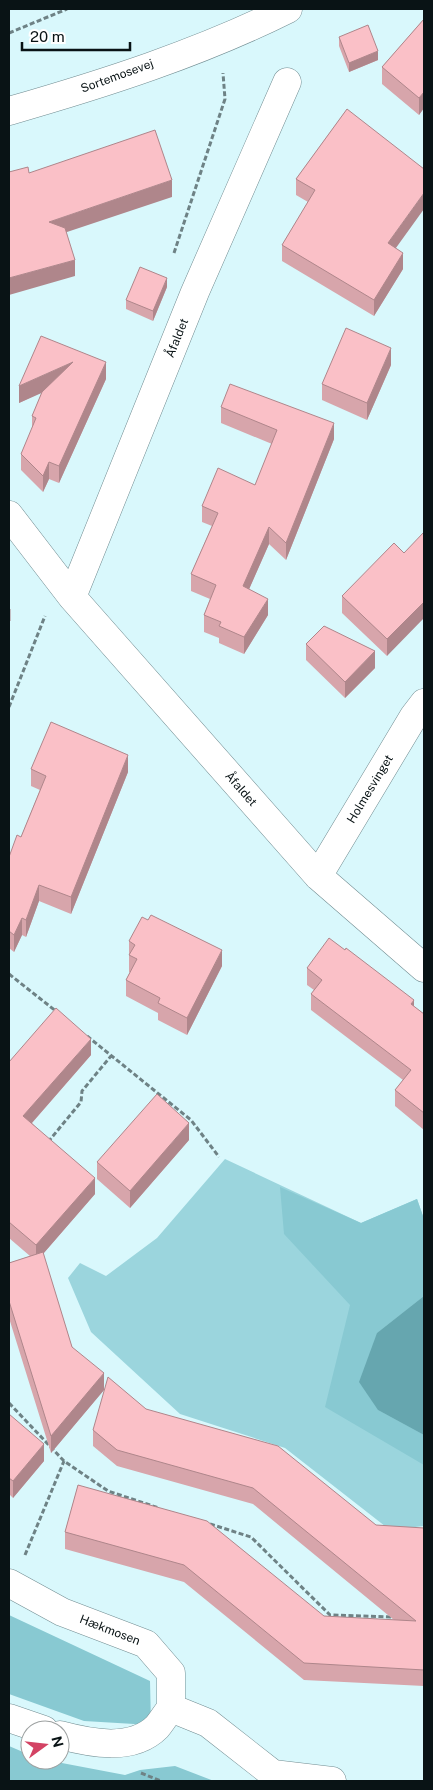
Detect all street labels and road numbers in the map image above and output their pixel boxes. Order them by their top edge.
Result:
street label: Sortemosevej [79,56,155,96]
street label: Åfaldet [163,316,191,360]
street label: Holmesvinget [344,752,396,826]
street label: Åfaldet [222,769,260,809]
street label: Hækmosen [78,1612,142,1648]

